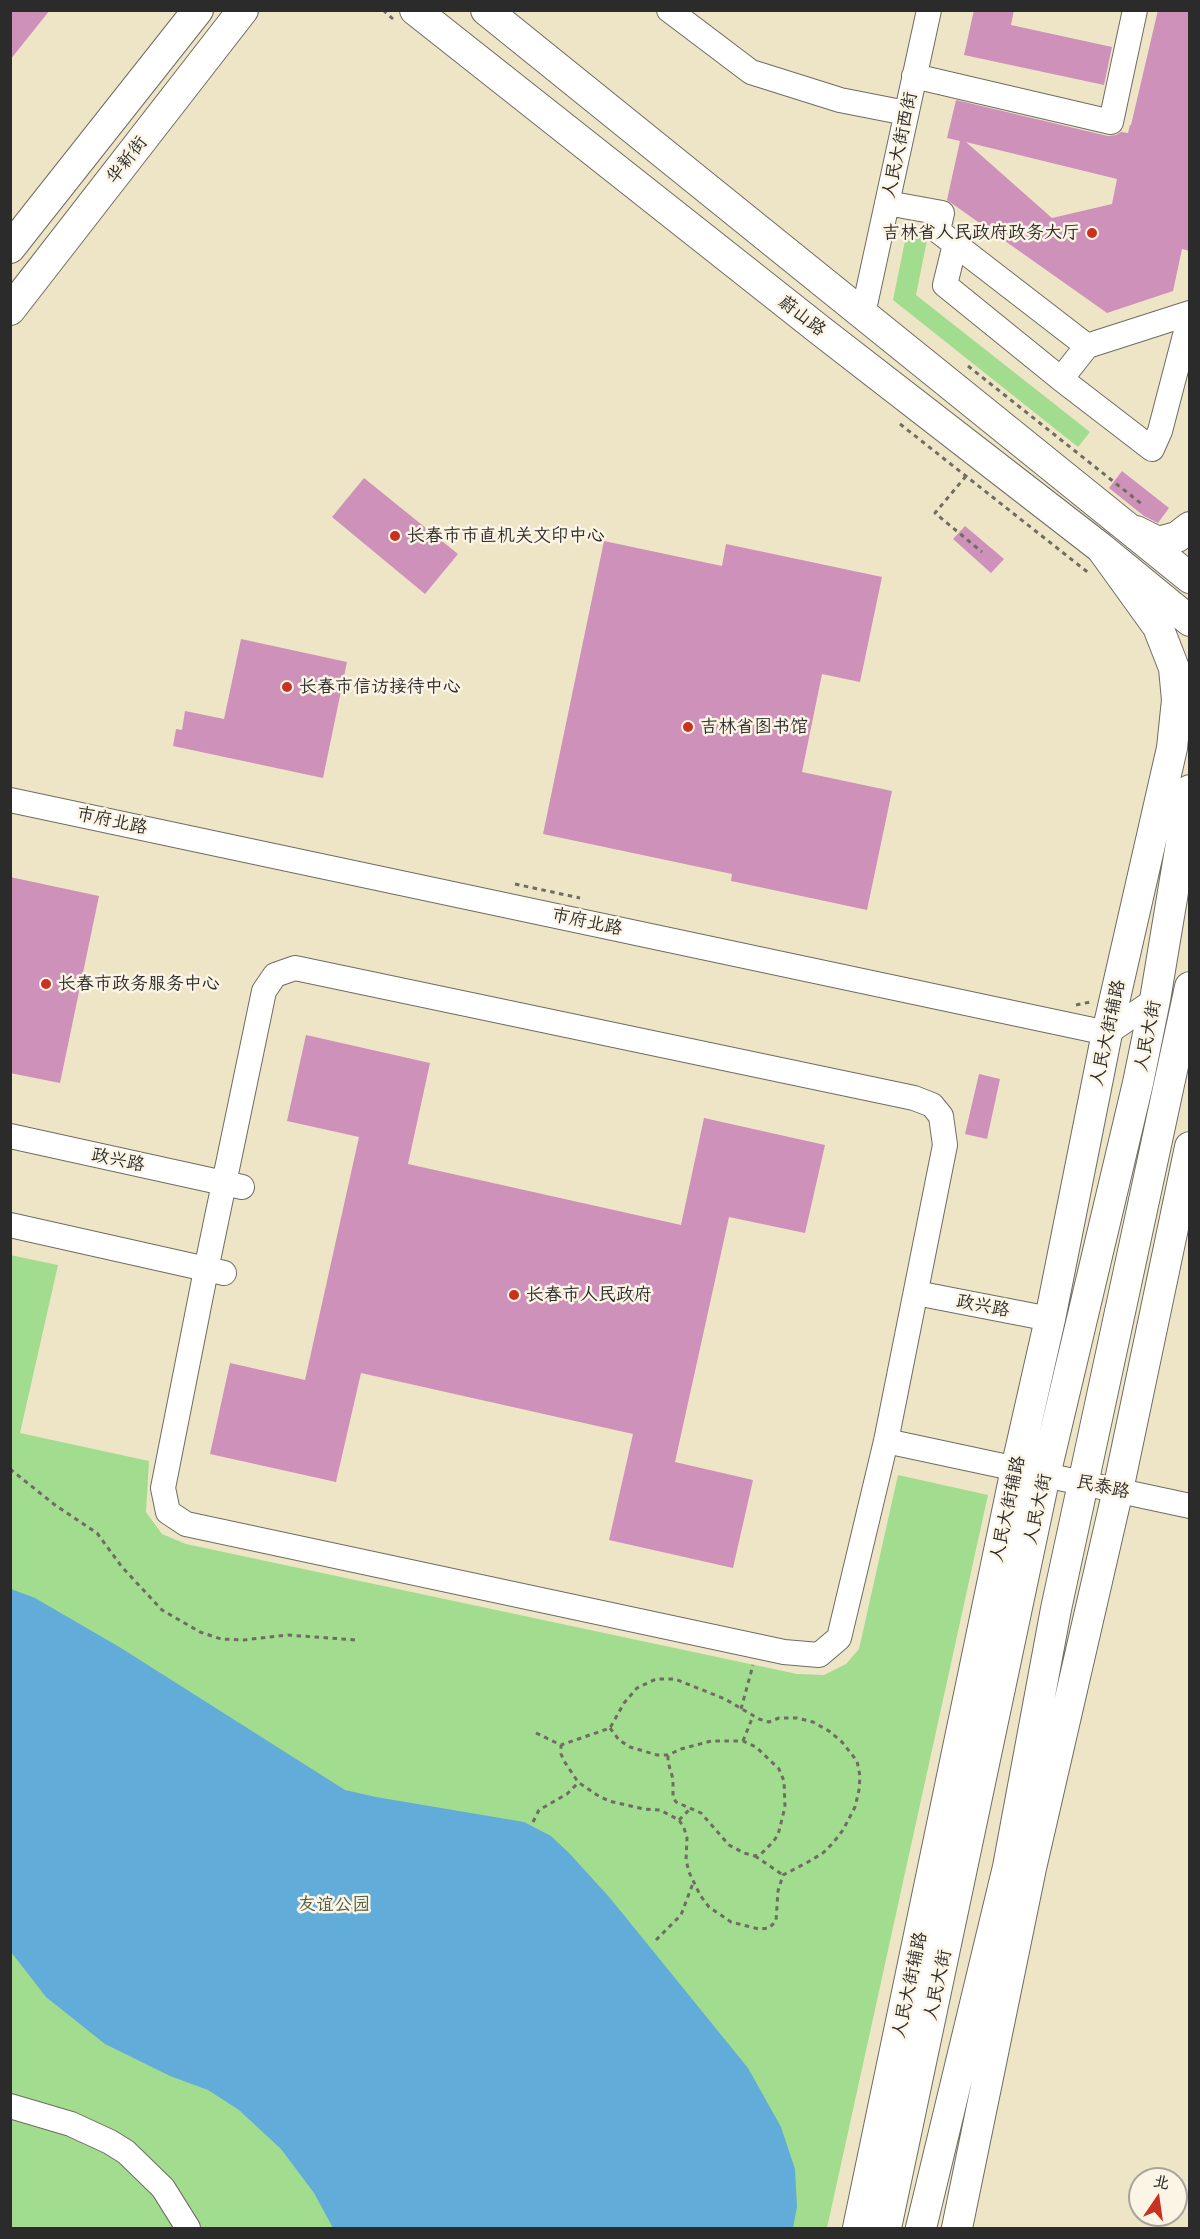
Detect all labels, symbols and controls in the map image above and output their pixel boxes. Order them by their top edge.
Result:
street label: 人民大街西街 [878,90,922,200]
street label: 华新街 [102,132,152,188]
place label: 吉林省人民政府政务大厅 [882,222,1080,244]
marker: 吉林省人民政府政务大厅 [1085,226,1099,240]
street label: 蔚山路 [774,291,830,341]
place label: 长春市市直机关文印中心 [407,525,605,547]
marker: 长春市市直机关文印中心 [388,529,402,543]
place label: 长春市信访接待中心 [299,676,461,698]
marker: 长春市信访接待中心 [280,680,294,694]
place label: 吉林省图书馆 [700,716,808,738]
marker: 吉林省图书馆 [681,720,695,734]
street label: 市府北路 [75,803,149,839]
street label: 市府北路 [550,904,624,940]
place label: 长春市政务服务中心 [58,973,220,995]
marker: 长春市政务服务中心 [39,977,53,991]
street label: 人民大街辅路 [1086,978,1130,1088]
street label: 人民大街 [1131,999,1165,1073]
street label: 政兴路 [89,1144,147,1176]
place label: 长春市人民政府 [526,1284,652,1306]
marker: 长春市人民政府 [507,1288,521,1302]
street label: 政兴路 [954,1290,1012,1322]
street label: 人民大街辅路 [986,1454,1030,1564]
street label: 民泰路 [1074,1471,1132,1503]
street label: 人民大街 [1020,1472,1056,1546]
park label: 友谊公园 [298,1894,370,1916]
street label: 人民大街辅路 [888,1930,932,2040]
street label: 人民大街 [920,1948,956,2022]
north arrow [1128,2167,1188,2227]
text: 北 [1152,2170,1172,2193]

